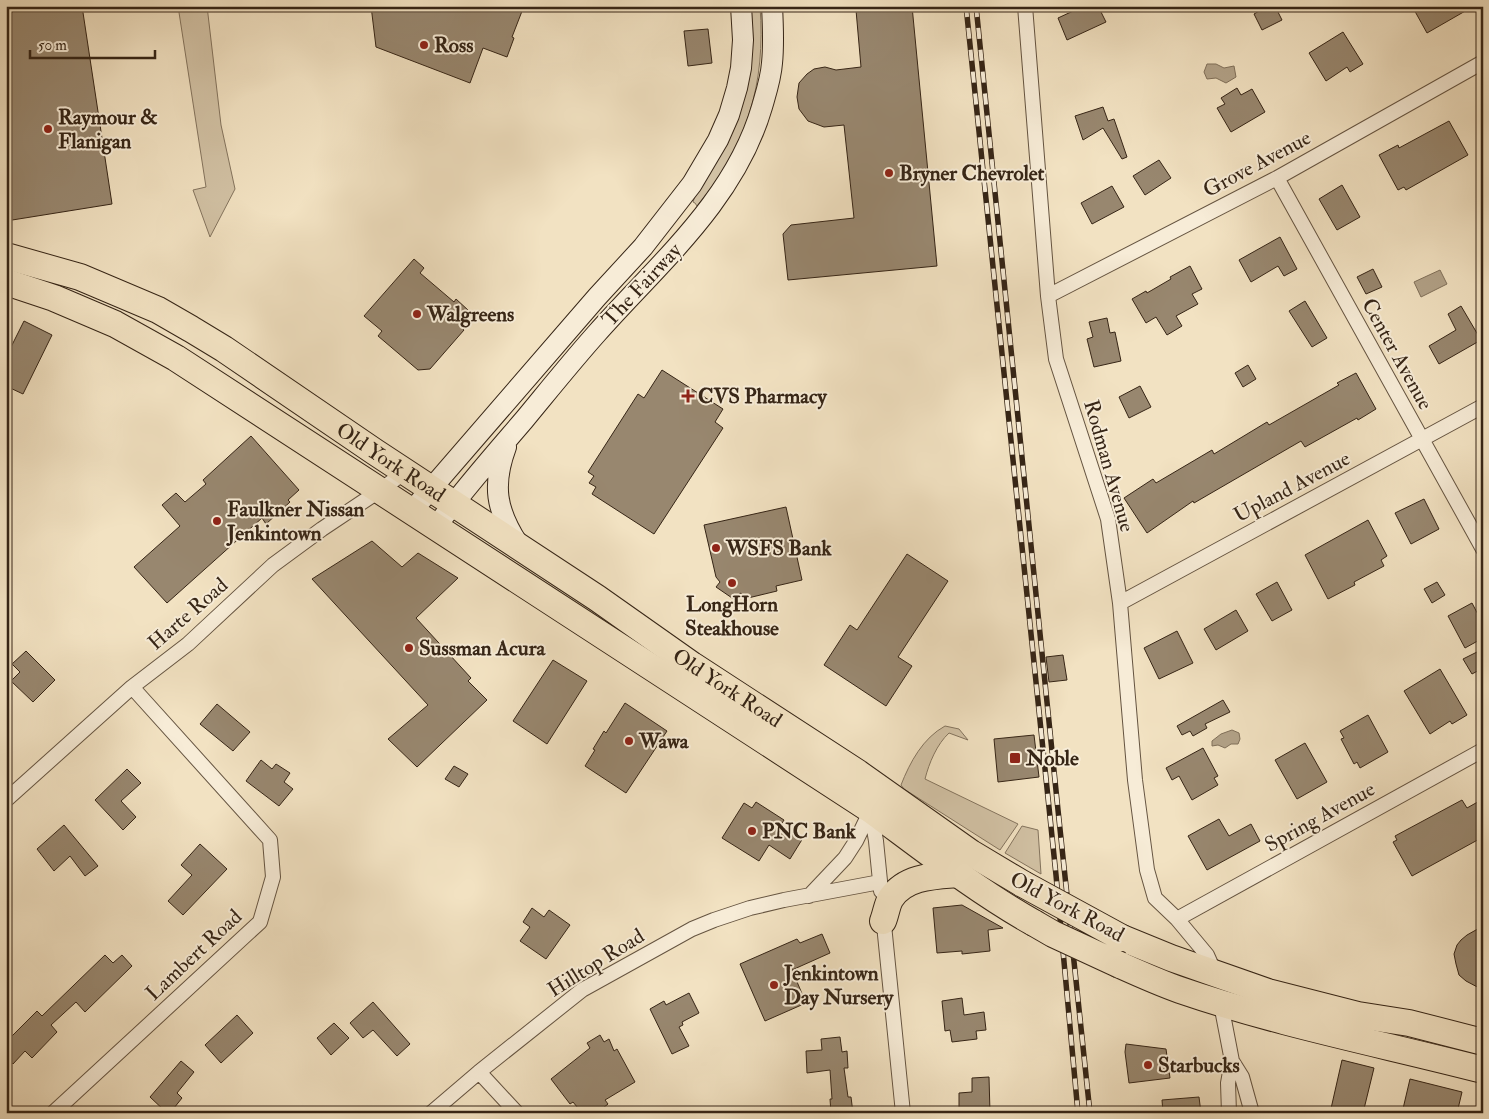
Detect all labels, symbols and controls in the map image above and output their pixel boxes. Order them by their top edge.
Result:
scale bar [30,28,155,60]
place label: Ross [434,32,473,59]
text: 50 m [38,36,67,55]
marker: Ross [418,39,430,51]
place label: Raymour & Flanigan [58,104,158,155]
marker: Raymour & Flanigan [42,123,54,135]
street label: Grove Avenue [1198,124,1316,204]
place label: Bryner Chevrolet [899,160,1045,187]
marker: Bryner Chevrolet [883,167,895,179]
street label: The Fairway [596,237,688,333]
street label: Center Avenue [1355,293,1439,415]
place label: Walgreens [426,301,514,328]
marker: Walgreens [411,308,423,320]
place label: CVS Pharmacy [698,383,827,410]
marker: CVS Pharmacy [682,390,694,402]
street label: Rodman Avenue [1077,397,1141,535]
street label: Old York Road [331,416,451,509]
street label: Upland Avenue [1229,445,1355,529]
place label: Faulkner Nissan Jenkintown [226,496,365,547]
marker: Faulkner Nissan Jenkintown [211,515,223,527]
place label: WSFS Bank [725,535,833,562]
marker: WSFS Bank [710,542,722,554]
street label: Harte Road [142,571,234,656]
marker: LongHorn Steakhouse [726,577,738,589]
place label: LongHorn Steakhouse [685,591,779,642]
place label: Sussman Acura [419,635,547,662]
marker: Sussman Acura [403,642,415,654]
street label: Old York Road [667,642,788,734]
place label: Wawa [638,728,690,755]
marker: Wawa [623,735,635,747]
place label: Noble [1025,745,1079,772]
marker: Noble [1008,751,1022,765]
street label: Spring Avenue [1260,776,1380,858]
place label: PNC Bank [762,818,857,845]
marker: PNC Bank [746,825,758,837]
street label: Old York Road [1005,866,1129,949]
street label: Lambert Road [140,903,248,1007]
street label: Hilltop Road [543,922,650,1003]
place label: Jenkintown Day Nursery [783,960,894,1011]
marker: Jenkintown Day Nursery [768,979,780,991]
place label: Starbucks [1158,1052,1240,1079]
marker: Starbucks [1142,1059,1154,1071]

